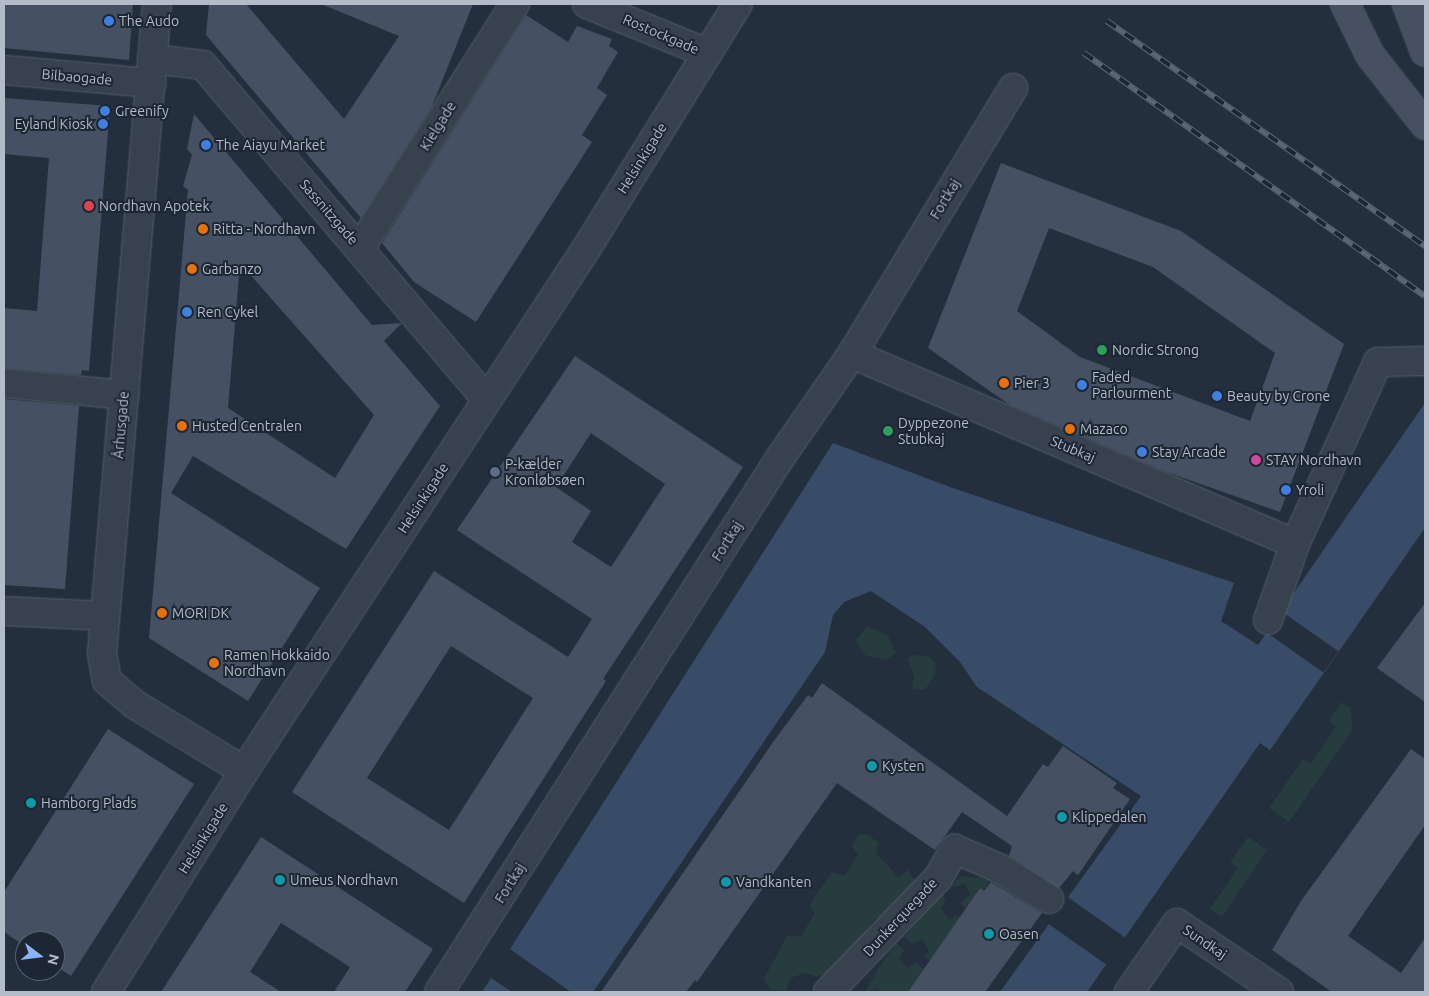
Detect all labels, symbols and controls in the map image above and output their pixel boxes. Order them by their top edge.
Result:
street label: Rostockgade [620,10,702,58]
place label: The Audo [119,13,179,29]
marker: The Audo [103,15,115,27]
street label: Bilbaogade [41,66,113,88]
street label: Kielgade [416,98,460,154]
place label: Greenify [115,103,169,119]
marker: Greenify [99,105,111,117]
place label: Eyland Kiosk [15,116,93,132]
marker: Eyland Kiosk [97,118,109,130]
street label: Helsinkigade [614,120,670,196]
place label: The Aiayu Market [216,137,325,153]
marker: The Aiayu Market [200,139,212,151]
street label: Sassnitzgade [296,176,362,248]
street label: Fortkaj [926,176,964,222]
place label: Nordhavn Apotek [99,198,210,214]
marker: Nordhavn Apotek [83,200,95,212]
place label: Ritta - Nordhavn [213,221,315,237]
marker: Ritta - Nordhavn [197,223,209,235]
place label: Garbanzo [202,261,262,277]
marker: Garbanzo [186,263,198,275]
place label: Ren Cykel [197,304,258,320]
marker: Ren Cykel [181,306,193,318]
place label: Nordic Strong [1112,342,1199,358]
marker: Nordic Strong [1096,344,1108,356]
place label: Faded Parlourment [1092,369,1171,402]
place label: Pier 3 [1014,375,1050,391]
marker: Pier 3 [998,377,1010,389]
marker: Faded Parlourment [1076,379,1088,391]
place label: Beauty by Crone [1227,388,1330,404]
marker: Beauty by Crone [1211,390,1223,402]
street label: Århusgade [110,391,132,459]
place label: Dyppezone Stubkaj [898,415,969,448]
place label: Husted Centralen [192,418,302,434]
marker: Husted Centralen [176,420,188,432]
place label: Mazaco [1080,421,1128,437]
marker: Mazaco [1064,423,1076,435]
marker: Dyppezone Stubkaj [882,425,894,437]
street label: Stubkaj [1048,432,1098,466]
place label: Stay Arcade [1152,444,1226,460]
marker: Stay Arcade [1136,446,1148,458]
place label: STAY Nordhavn [1266,452,1361,468]
marker: STAY Nordhavn [1250,454,1262,466]
place label: P-kælder Kronløbsøen [505,456,585,488]
street label: Helsinkigade [394,460,452,536]
marker: P-kælder Kronløbsøen [489,466,501,478]
place label: Yroli [1296,482,1324,498]
marker: Yroli [1280,484,1292,496]
street label: Fortkaj [708,518,746,564]
place label: MORI DK [172,605,229,621]
marker: MORI DK [156,607,168,619]
place label: Ramen Hokkaido Nordhavn [224,647,330,680]
marker: Ramen Hokkaido Nordhavn [208,657,220,669]
place label: Kysten [882,758,924,774]
marker: Kysten [866,760,878,772]
place label: Hamborg Plads [41,795,136,811]
marker: Hamborg Plads [25,797,37,809]
street label: Helsinkigade [175,800,231,876]
place label: Klippedalen [1072,809,1146,825]
marker: Klippedalen [1056,811,1068,823]
street label: Fortkaj [491,860,529,906]
place label: Umeus Nordhavn [290,872,398,888]
marker: Umeus Nordhavn [274,874,286,886]
place label: Vandkanten [736,874,811,890]
street label: Dunkerquegade [859,874,941,960]
marker: Vandkanten [720,876,732,888]
street label: Sundkaj [1180,921,1230,963]
place label: Oasen [999,926,1039,942]
marker: Oasen [983,928,995,940]
north arrow [15,931,65,981]
text: N [44,952,63,967]

